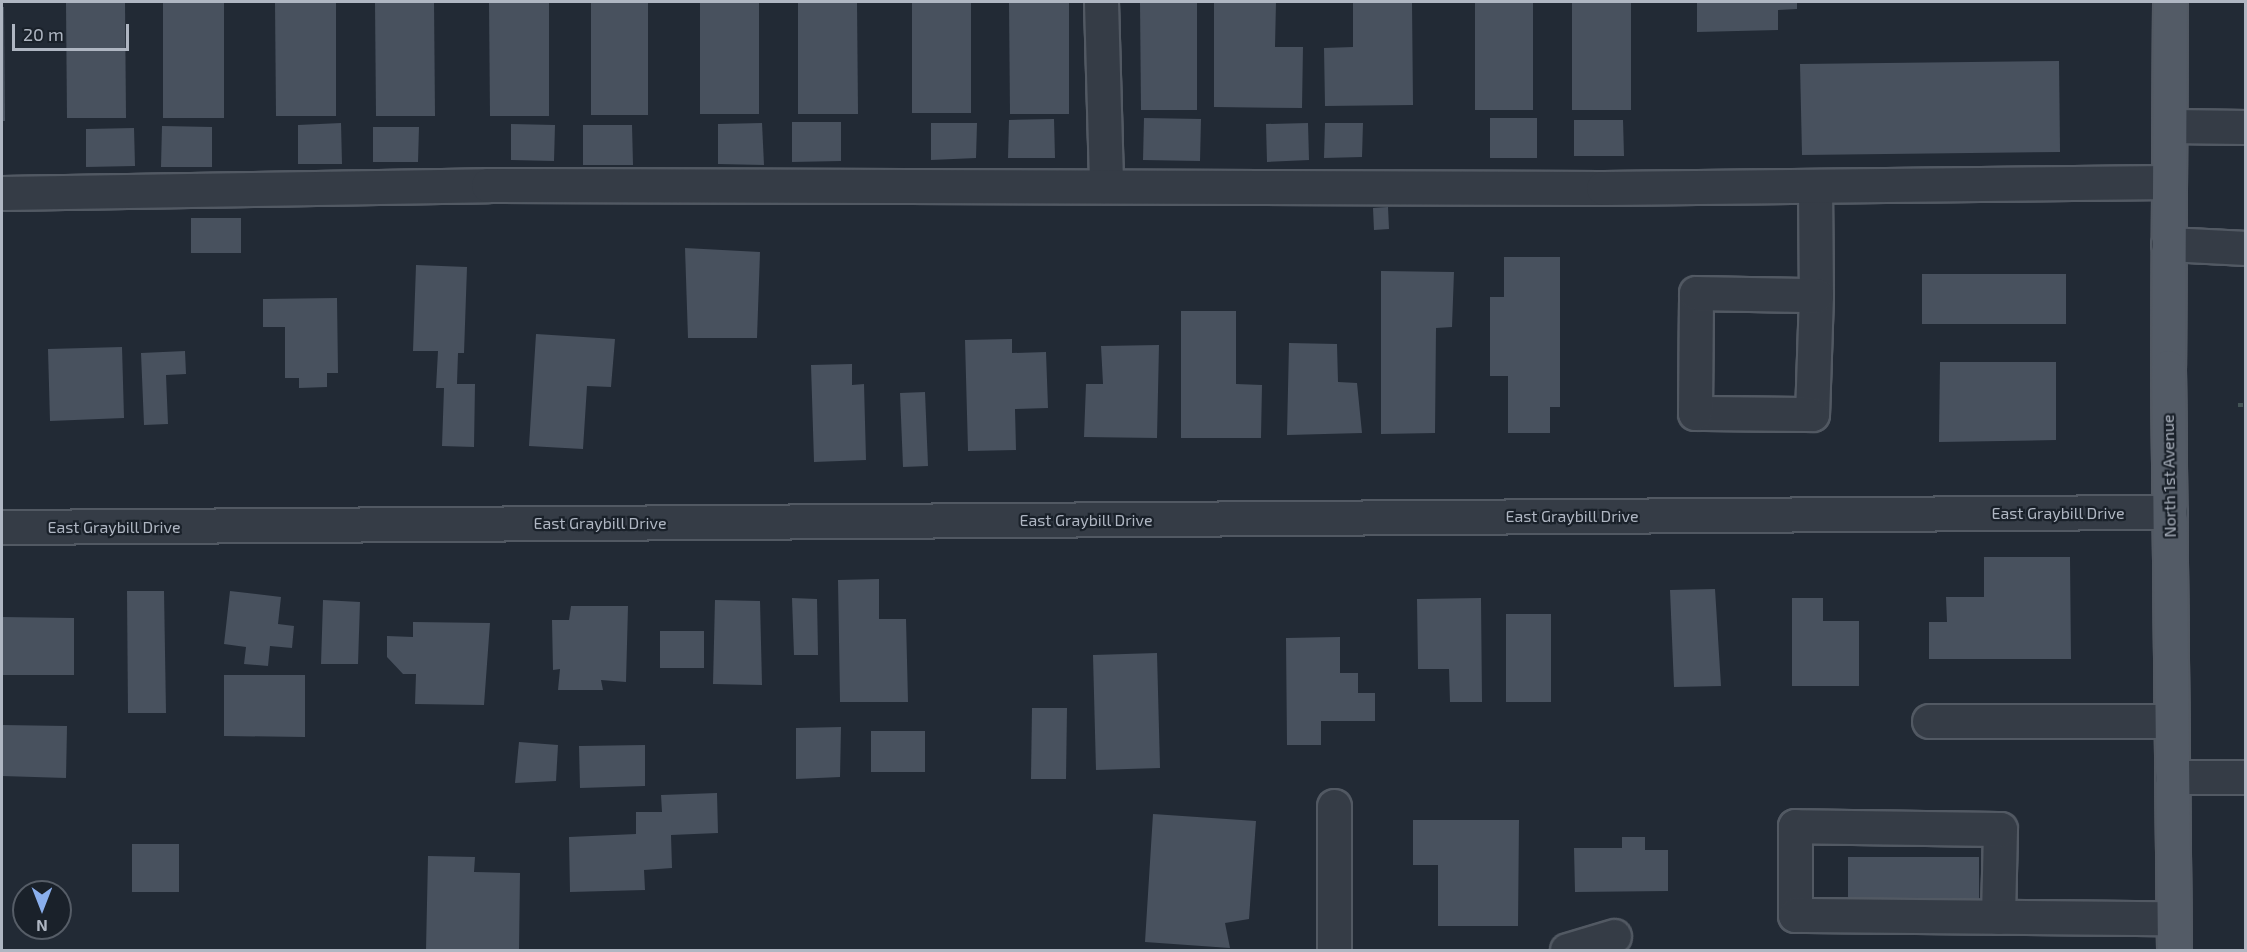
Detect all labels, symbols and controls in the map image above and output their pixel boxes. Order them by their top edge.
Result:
scale bar [15,12,132,50]
text: 20 m [23,23,64,45]
street label: North 1st Avenue [2158,414,2180,538]
street label: East Graybill Drive [1991,503,2125,523]
street label: East Graybill Drive [1505,506,1639,526]
street label: East Graybill Drive [1019,510,1153,530]
street label: East Graybill Drive [533,513,667,533]
street label: East Graybill Drive [47,517,181,537]
north arrow [12,880,72,940]
text: N [36,917,48,936]

